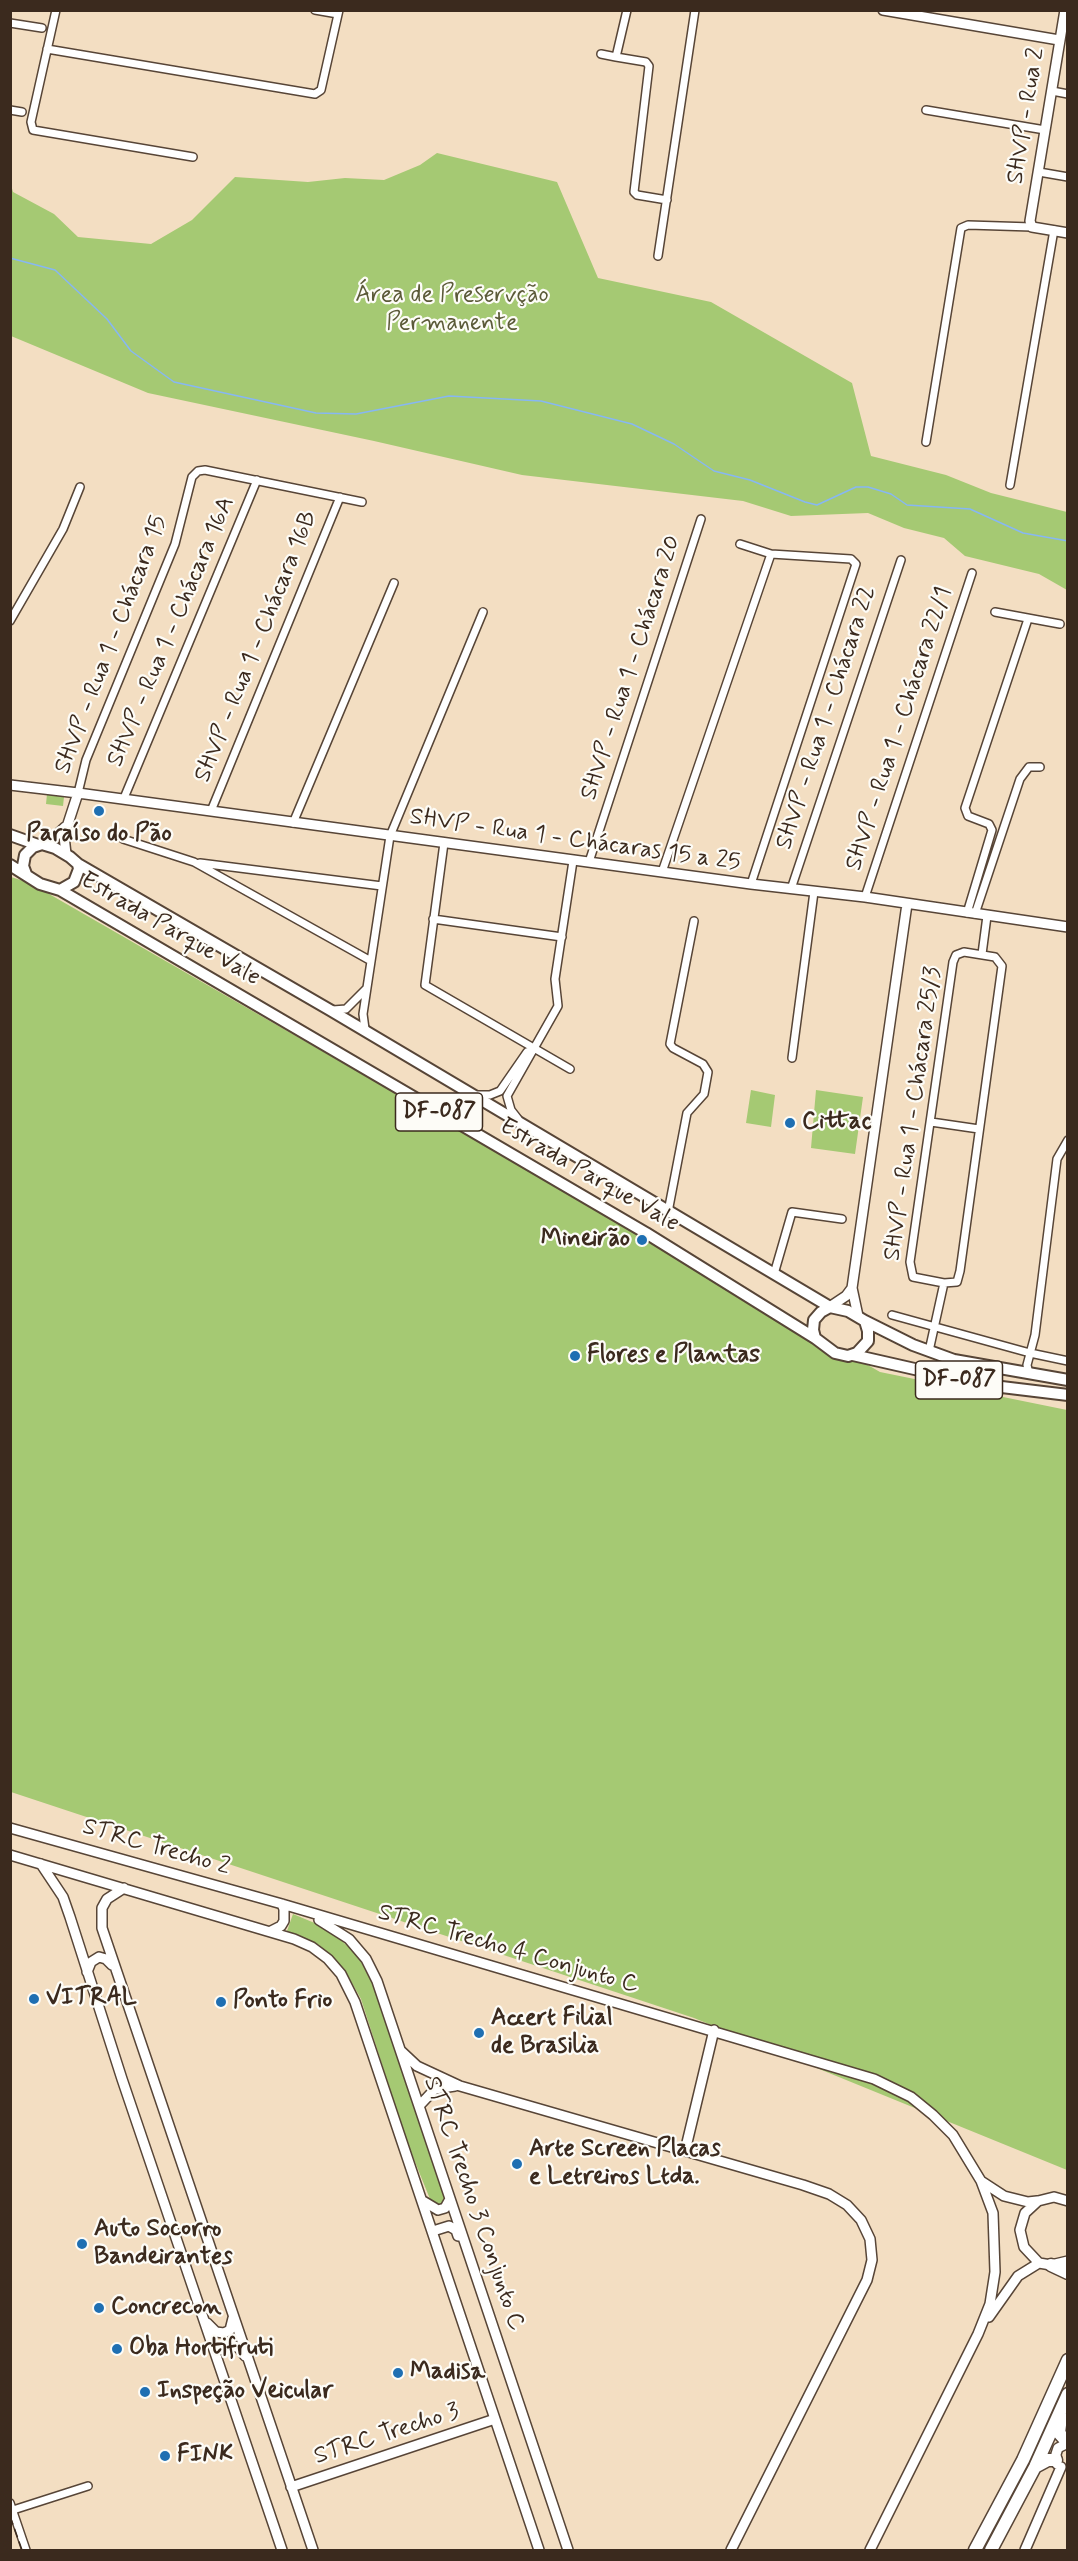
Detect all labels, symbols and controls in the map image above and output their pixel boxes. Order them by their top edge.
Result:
street label: SHVP - Rua 2 [1002,46,1052,186]
park label: Área de Preservção Permanente [355,282,549,338]
street label: SHVP - Rua 1 - Chácara 16A [102,493,242,771]
street label: SHVP - Rua 1 - Chácara 16B [189,507,325,787]
street label: SHVP - Rua 1 - Chácara 15 [49,512,175,778]
street label: SHVP - Rua 1 - Chácara 20 [576,532,688,804]
street label: SHVP - Rua 1 - Chácara 22 [771,583,883,853]
street label: SHVP - Rua 1 - Chácara 22/1 [840,584,960,874]
marker: Paraíso do Pão [92,804,106,818]
street label: SHVP - Rua 1 - Chácaras 15 a 25 [408,804,742,878]
place label: Paraíso do Pão [26,821,172,849]
street label: Estrada Parque Vale [75,867,265,993]
street label: SHVP - Rua 1 - Chácara 25/3 [879,965,949,1263]
road number: DF-087 [396,1093,482,1131]
place label: Cittac [802,1109,871,1137]
street label: Estrada Parque Vale [494,1113,684,1239]
marker: Cittac [783,1116,797,1130]
place label: Mineirão [541,1226,630,1254]
marker: Mineirão [635,1233,649,1247]
place label: Flores e Plantas [587,1342,760,1370]
marker: Flores e Plantas [568,1349,582,1363]
road number: DF-087 [916,1361,1002,1399]
street label: STRC Trecho 2 [79,1813,233,1883]
street label: STRC Trecho 4 Conjunto C [374,1899,642,2001]
place label: VITRAL [46,1985,137,2013]
place label: Ponto Frio [233,1988,332,2016]
marker: VITRAL [27,1992,41,2006]
marker: Ponto Frio [214,1995,228,2009]
place label: Accert Filial de Brasilia [491,2005,613,2061]
marker: Accert Filial de Brasilia [472,2026,486,2040]
street label: STRC Trecho 3 Conjunto C [416,2073,530,2335]
place label: Arte Screen Placas e Letreiros Ltda. [529,2136,721,2192]
marker: Arte Screen Placas e Letreiros Ltda. [510,2157,524,2171]
place label: Auto Socorro Bandeirantes [94,2216,233,2272]
marker: Auto Socorro Bandeirantes [75,2237,89,2251]
place label: Concrecon [111,2294,221,2322]
marker: Concrecon [92,2301,106,2315]
place label: Oba Hortifruti [129,2335,273,2363]
marker: Oba Hortifruti [110,2342,124,2356]
place label: Madisa [410,2359,485,2387]
marker: Madisa [391,2366,405,2380]
place label: Inspeção Veicular [157,2378,333,2406]
marker: Inspeção Veicular [138,2385,152,2399]
street label: STRC Trecho 3 [311,2398,463,2472]
place label: FINK [177,2442,233,2470]
marker: FINK [158,2449,172,2463]

